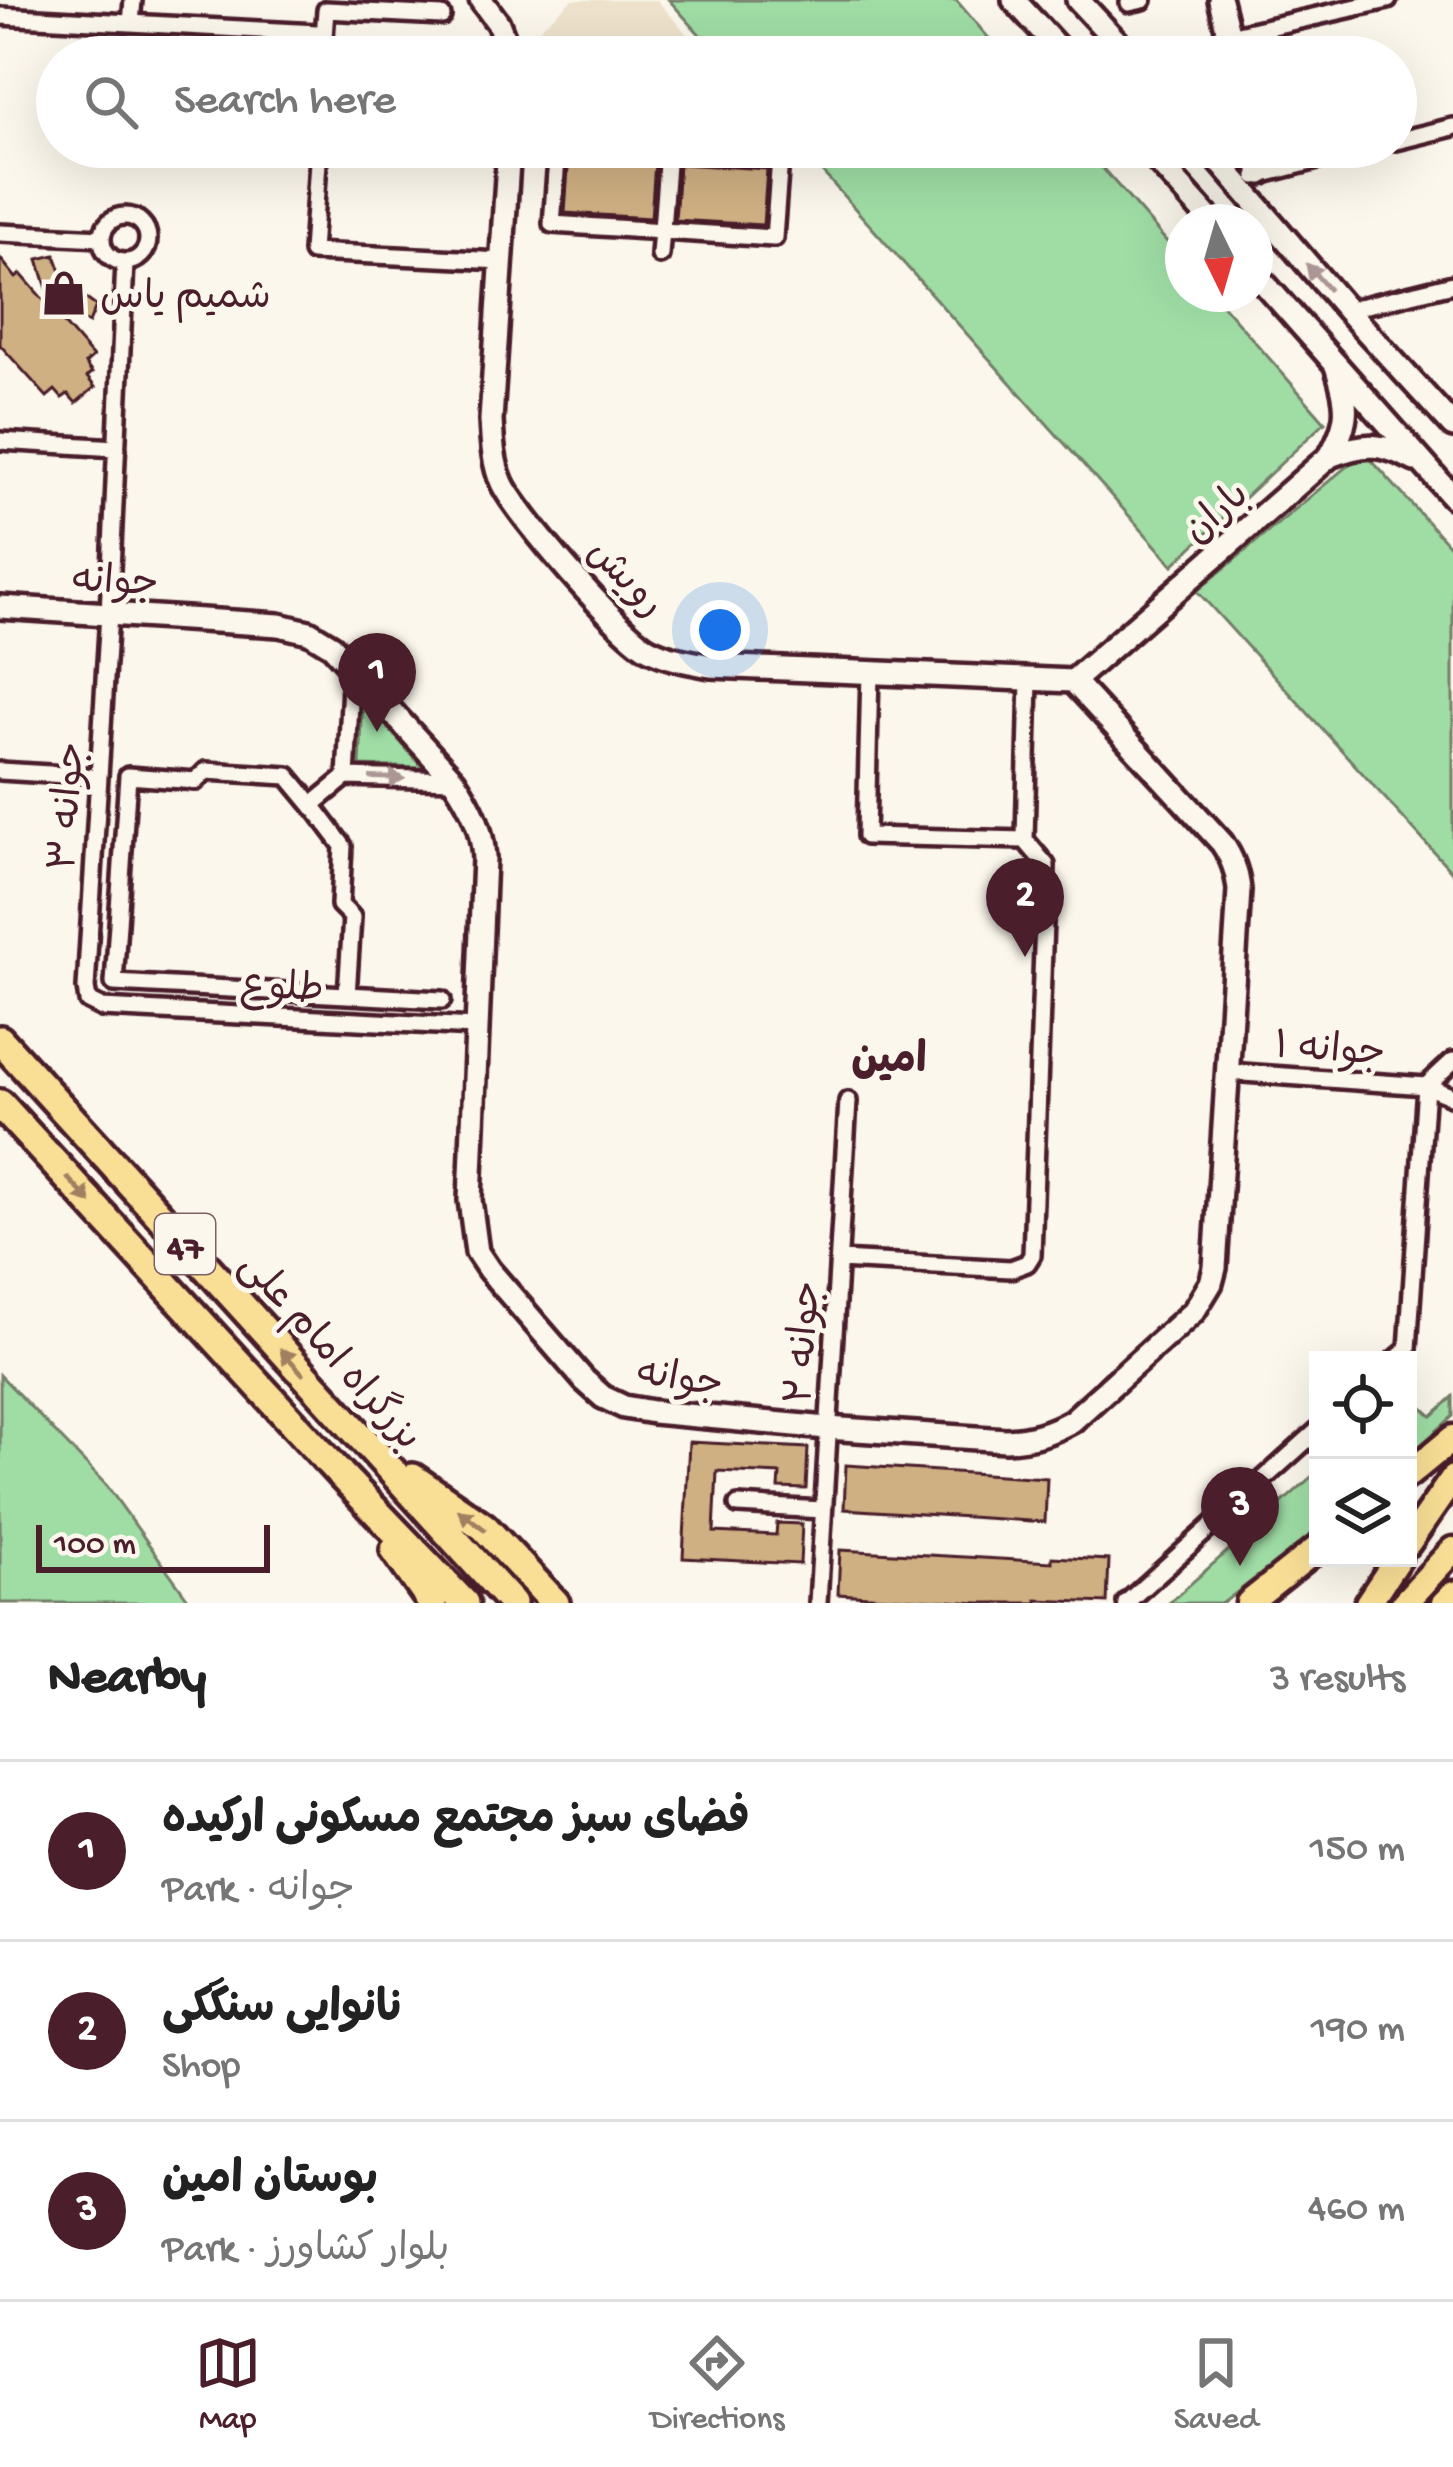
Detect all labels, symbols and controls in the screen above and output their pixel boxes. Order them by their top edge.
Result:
search box [36,36,1417,168]
icon: search [78,69,144,135]
text: Search here [174,76,396,129]
north arrow [1165,204,1273,312]
one-way arrow [1305,262,1332,292]
shop icon: شمیم یاس [39,268,89,318]
place label: شمیم یاس [100,277,271,323]
street label: باران [1176,474,1261,556]
street label: رویش [575,532,671,630]
street label: جوانه [70,560,160,610]
your location [690,600,750,660]
pin: 1 [338,633,416,732]
street label: جوانه ۳ [44,741,98,872]
one-way arrow [369,769,407,788]
pin: 2 [986,858,1064,957]
street label: طلوع [239,966,325,1016]
street label: جوانه ۱ [1273,1026,1387,1080]
district label: امین [851,1038,927,1088]
one-way arrow [65,1176,92,1205]
road number: 47 [155,1214,215,1274]
street label: بزرگراه امام علی [227,1242,432,1462]
street label: جوانه ۲ [780,1279,834,1406]
one-way arrow [279,1347,306,1377]
map controls [1309,1351,1417,1567]
button: locate [1309,1351,1417,1459]
street label: جوانه [632,1352,726,1411]
button: layers [1309,1459,1417,1567]
pin: 3 [1201,1467,1279,1566]
one-way arrow [457,1509,488,1533]
scale bar [36,1519,270,1572]
text: 100 m [54,1527,136,1565]
text: Nearby [48,1651,206,1711]
text: 3 results [1270,1658,1405,1704]
text: فضای سبز مجتمع مسکونی ارکیده [162,1796,750,1849]
text: 1 [79,1828,95,1874]
text: 150 m [1310,1828,1405,1874]
text: Park · جوانه [162,1869,355,1915]
text: نانوایی سنگکی [162,1985,405,2038]
text: 2 [77,2008,97,2054]
text: 190 m [1311,2008,1405,2054]
text: Shop [162,2045,240,2091]
text: بوستان امین [162,2156,378,2209]
text: 3 [77,2188,97,2234]
text: 460 m [1308,2188,1405,2234]
text: Park · بلوار کشاورز [162,2229,449,2275]
tab: Map [195,2330,261,2440]
tab: Directions [650,2330,784,2440]
tab: Saved [1174,2330,1258,2440]

